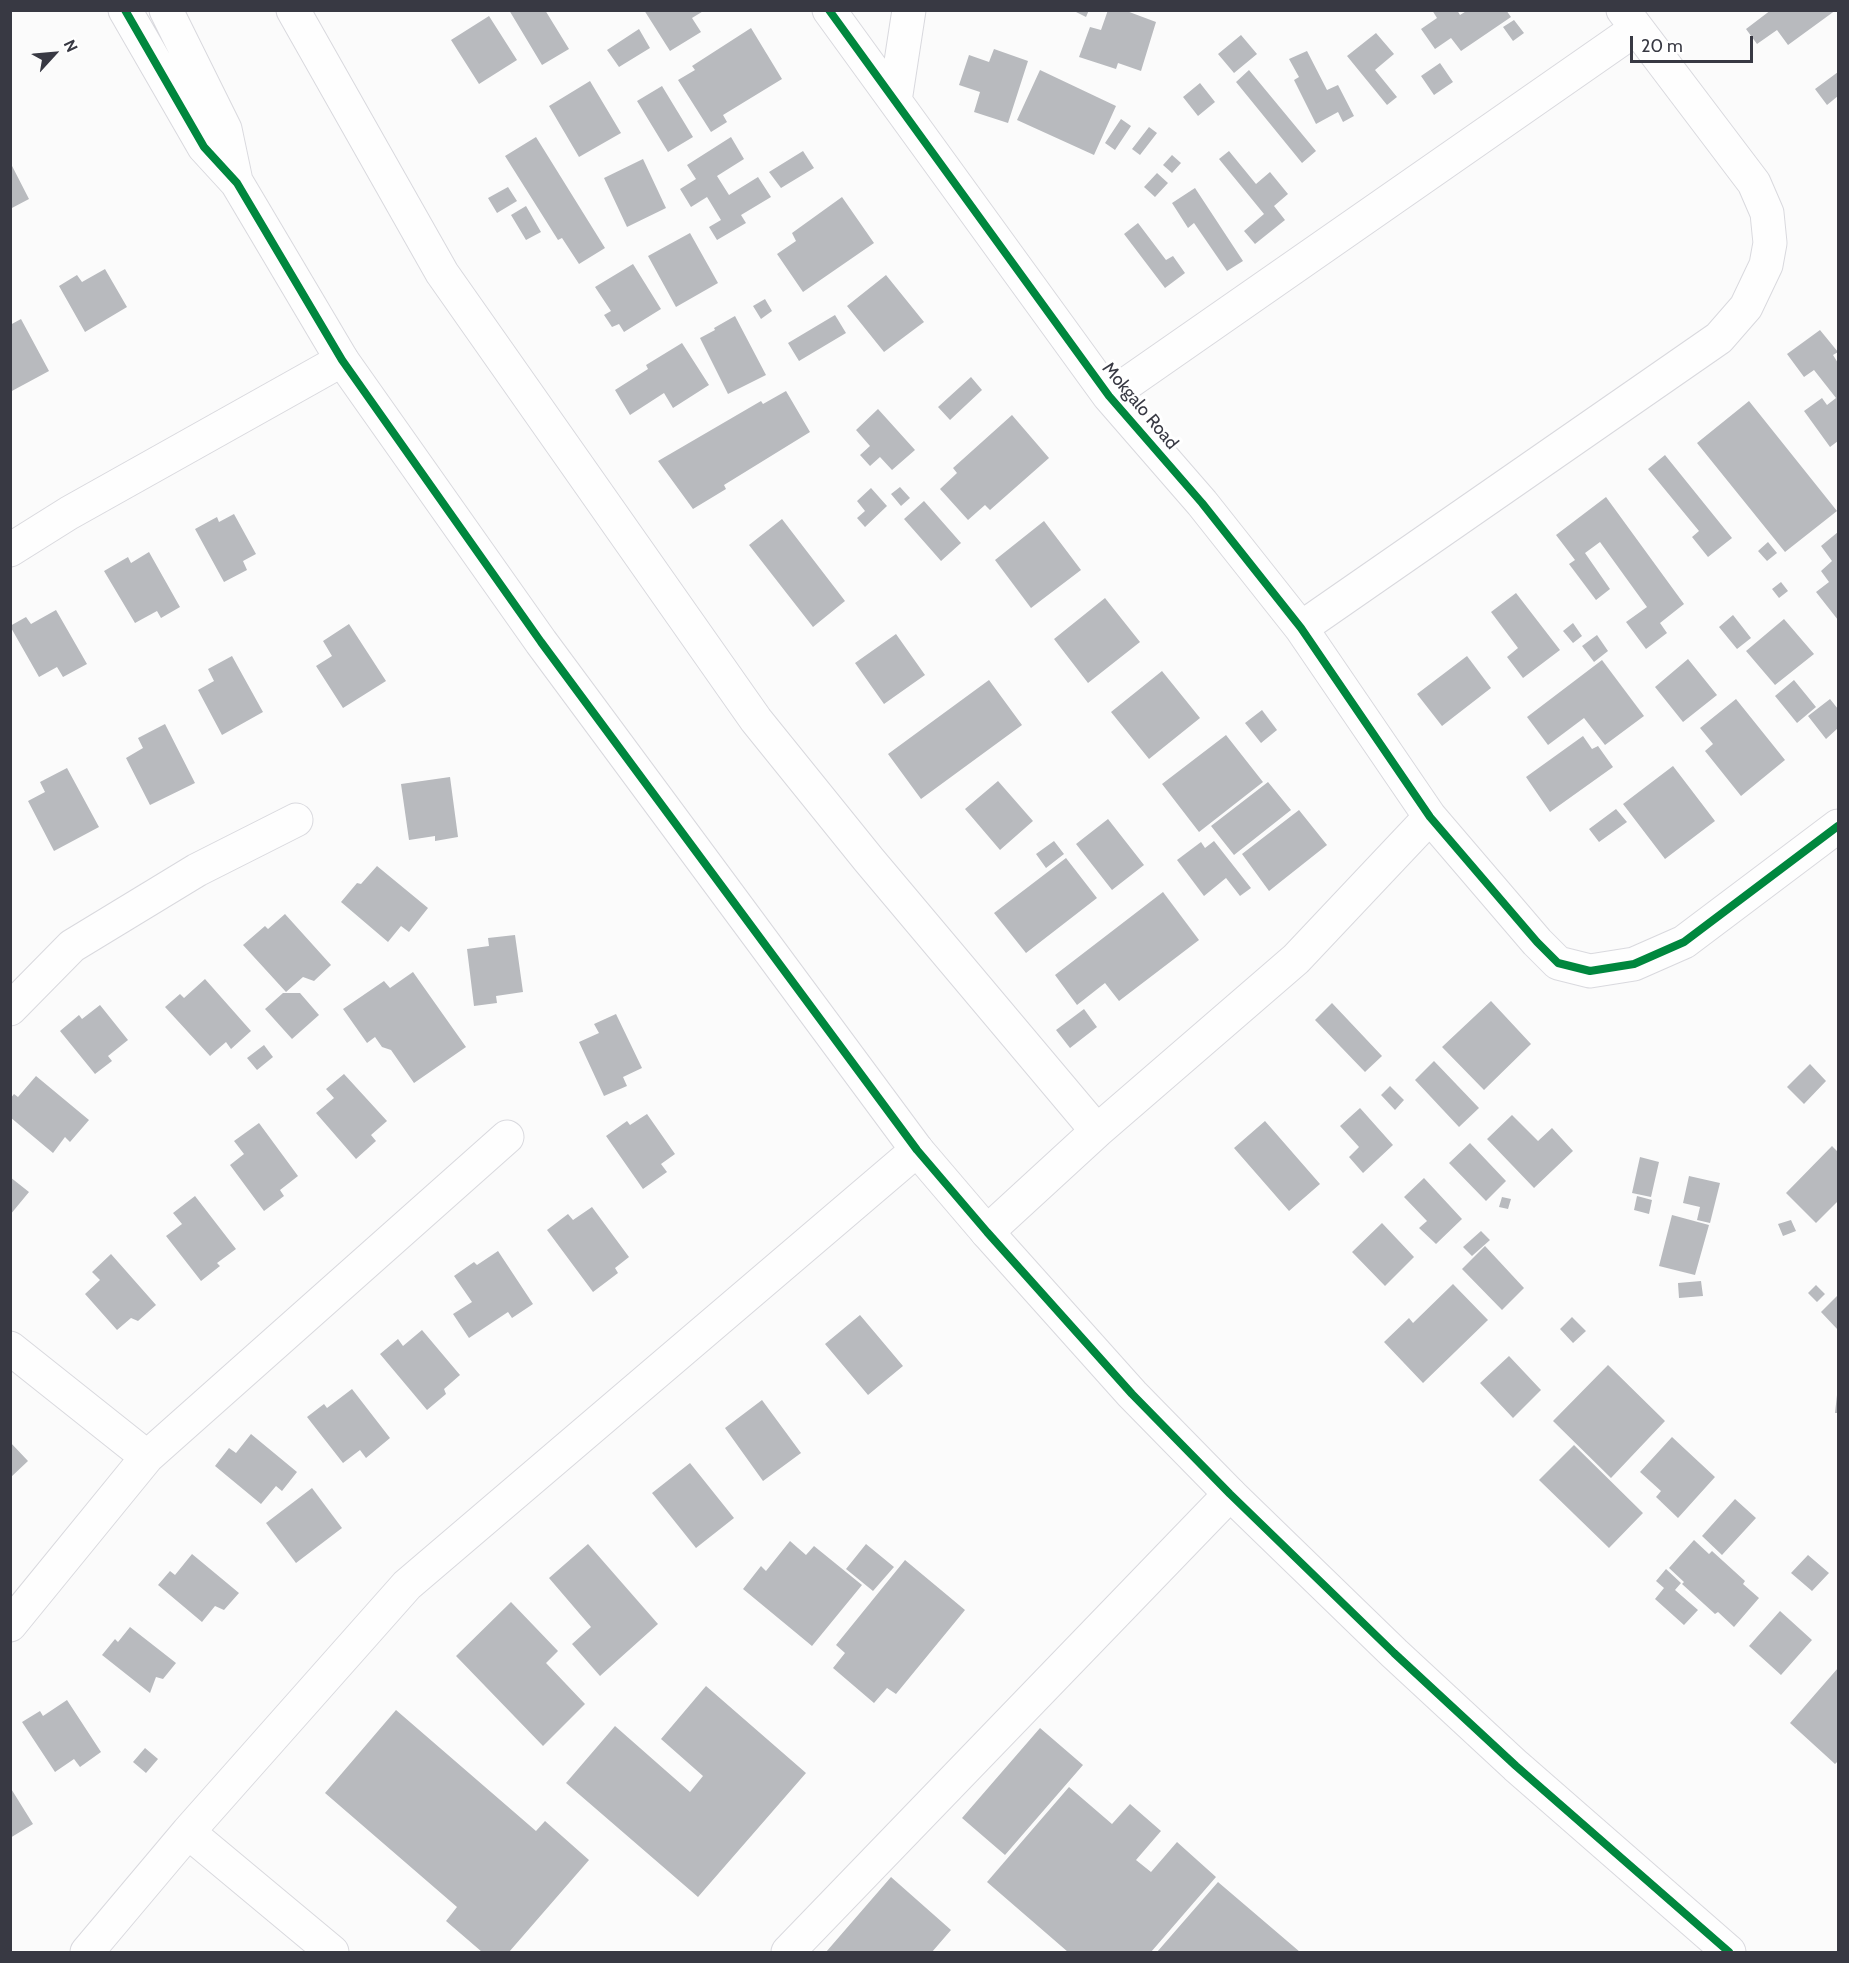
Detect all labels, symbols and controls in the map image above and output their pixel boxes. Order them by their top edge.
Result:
north arrow [24,24,84,84]
scale bar [1633,24,1756,62]
text: 20 m [1641,35,1683,57]
text: N [60,37,82,55]
street label: Mokgalo Road [1097,358,1183,454]

